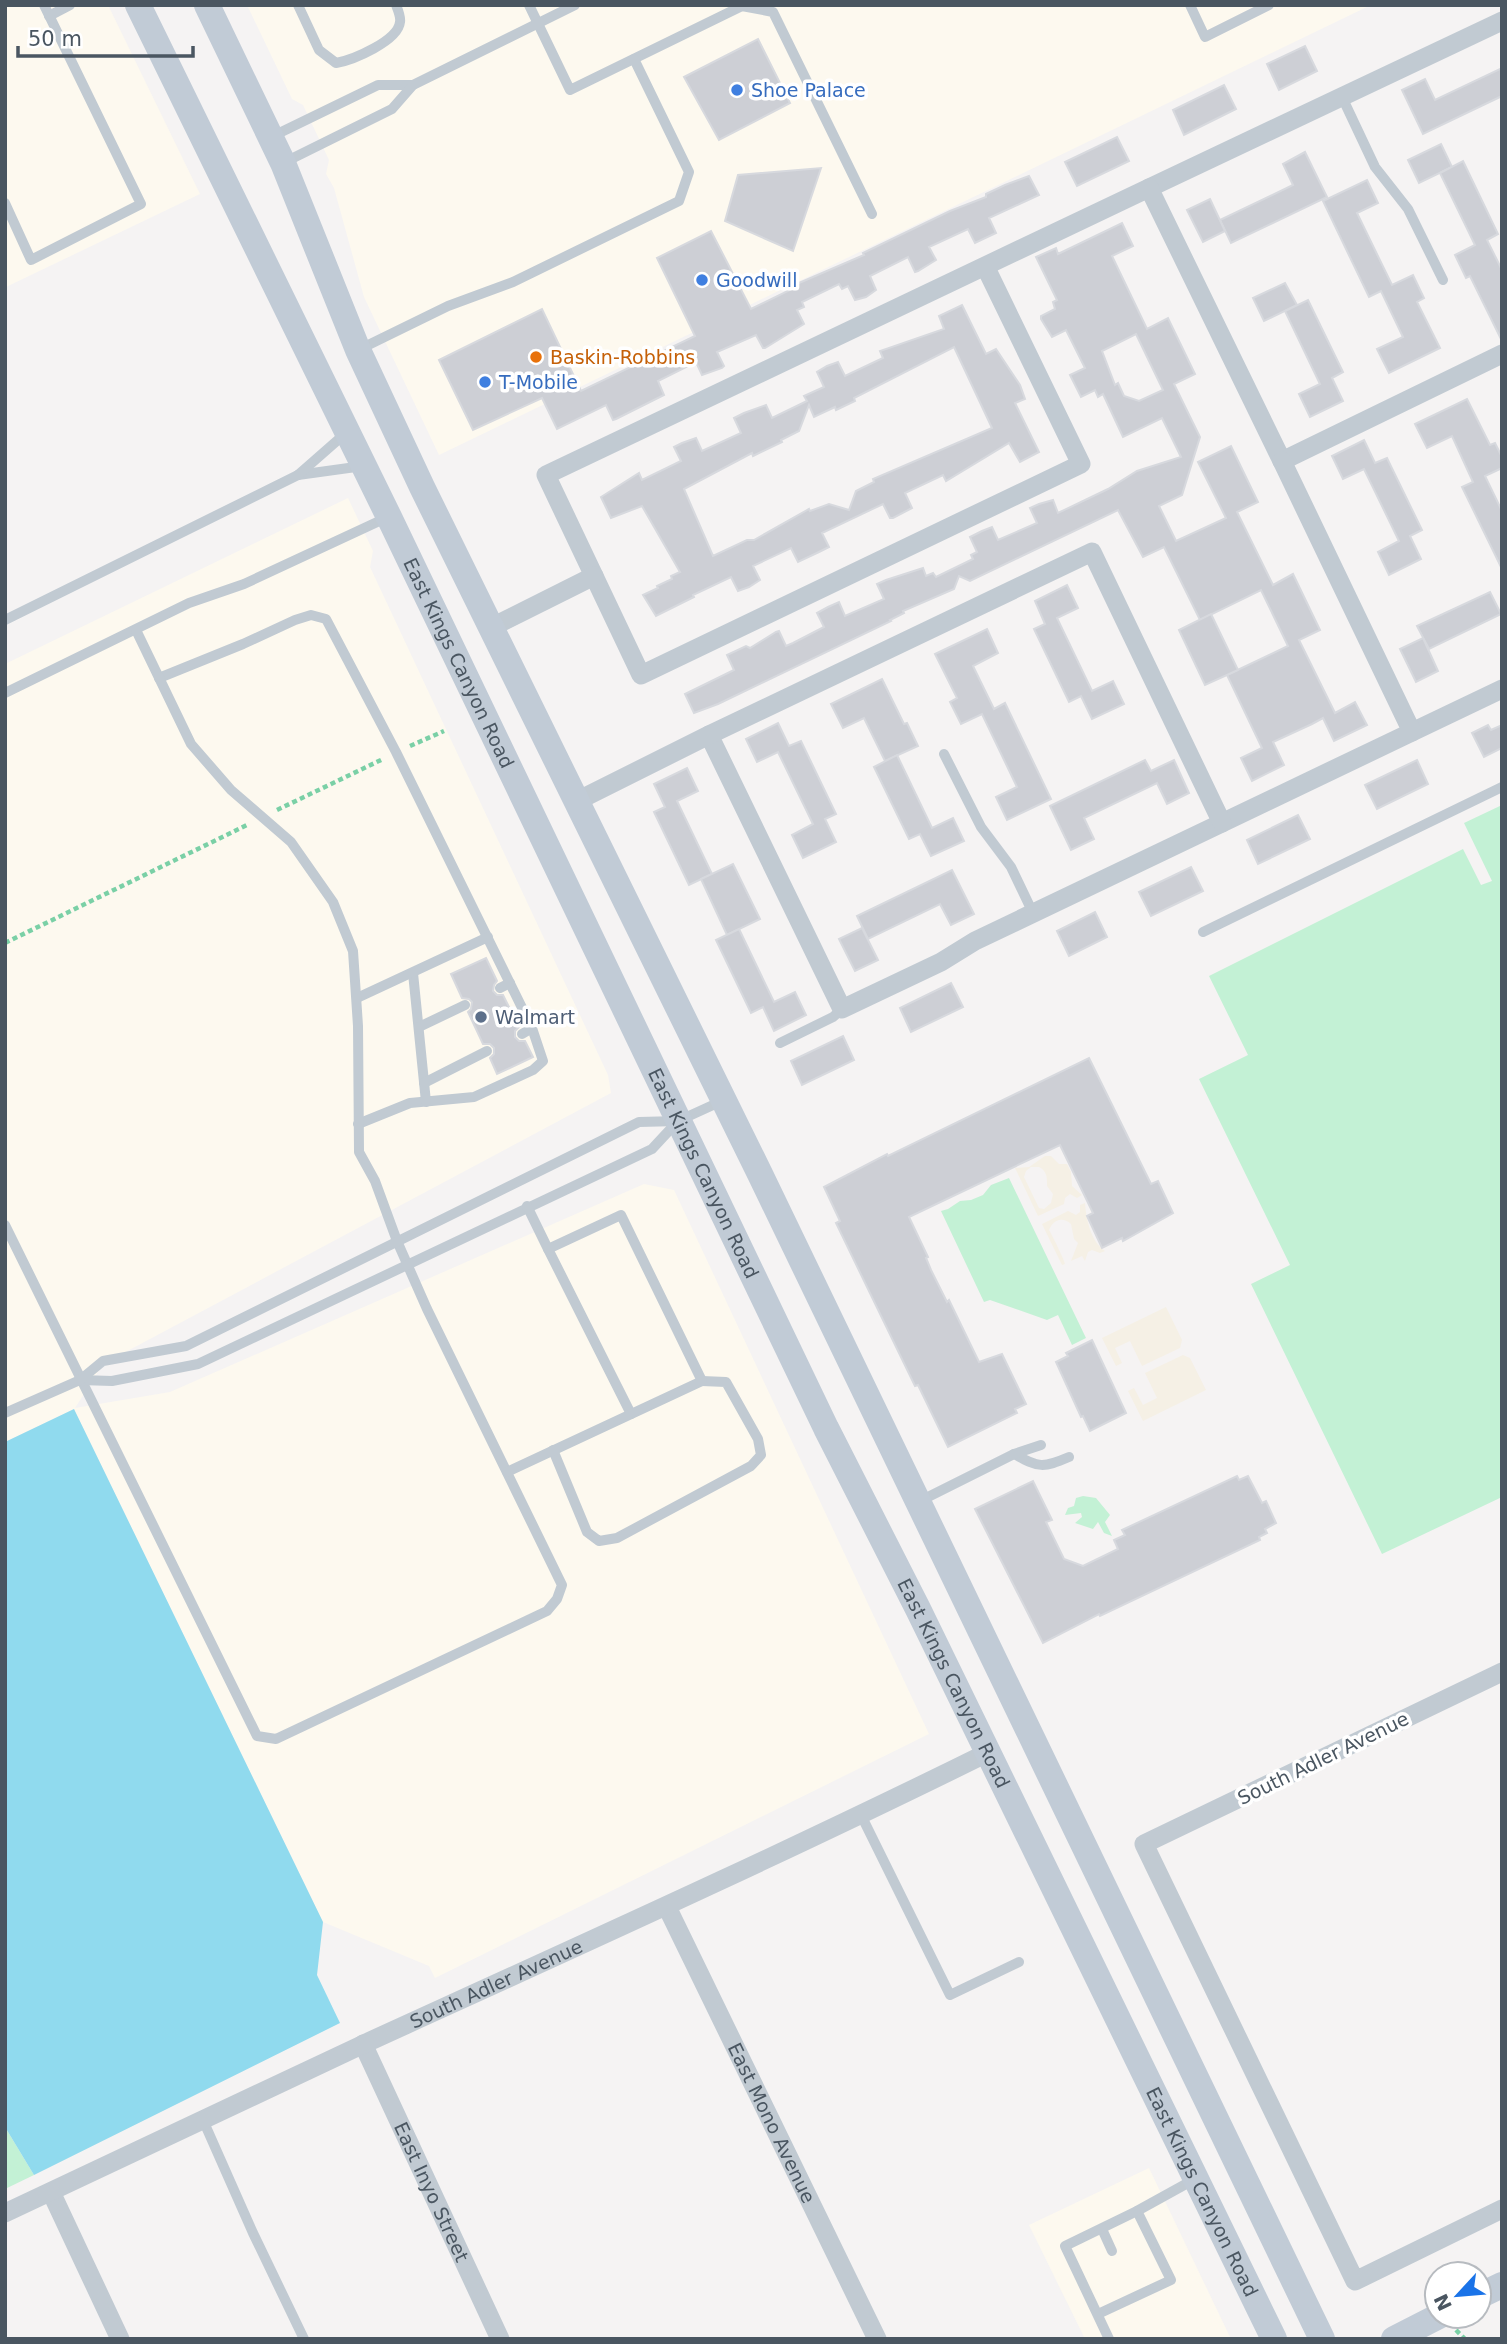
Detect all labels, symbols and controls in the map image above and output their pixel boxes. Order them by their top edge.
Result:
scale bar [18,14,192,58]
text: 50 m [28,27,82,51]
place label: Shoe Palace [751,79,866,101]
marker: Shoe Palace [729,82,745,98]
place label: Goodwill [716,269,797,291]
marker: Goodwill [694,272,710,288]
place label: Baskin-Robbins [550,346,695,368]
marker: Baskin-Robbins [528,349,544,365]
place label: T-Mobile [498,371,578,393]
marker: T-Mobile [477,374,493,390]
street label: East Kings Canyon Road [399,554,519,772]
place label: Walmart [495,1006,575,1028]
marker: Walmart [473,1009,489,1025]
street label: East Kings Canyon Road [644,1065,764,1282]
street label: East Kings Canyon Road [893,1575,1015,1791]
street label: South Adler Avenue [1234,1707,1412,1809]
street label: South Adler Avenue [406,1935,586,2033]
street label: East Mono Avenue [724,2039,820,2207]
street label: East Kings Canyon Road [1142,2083,1263,2300]
street label: East Inyo Street [390,2119,474,2265]
north arrow [1423,2260,1493,2330]
text: N [1429,2290,1456,2314]

